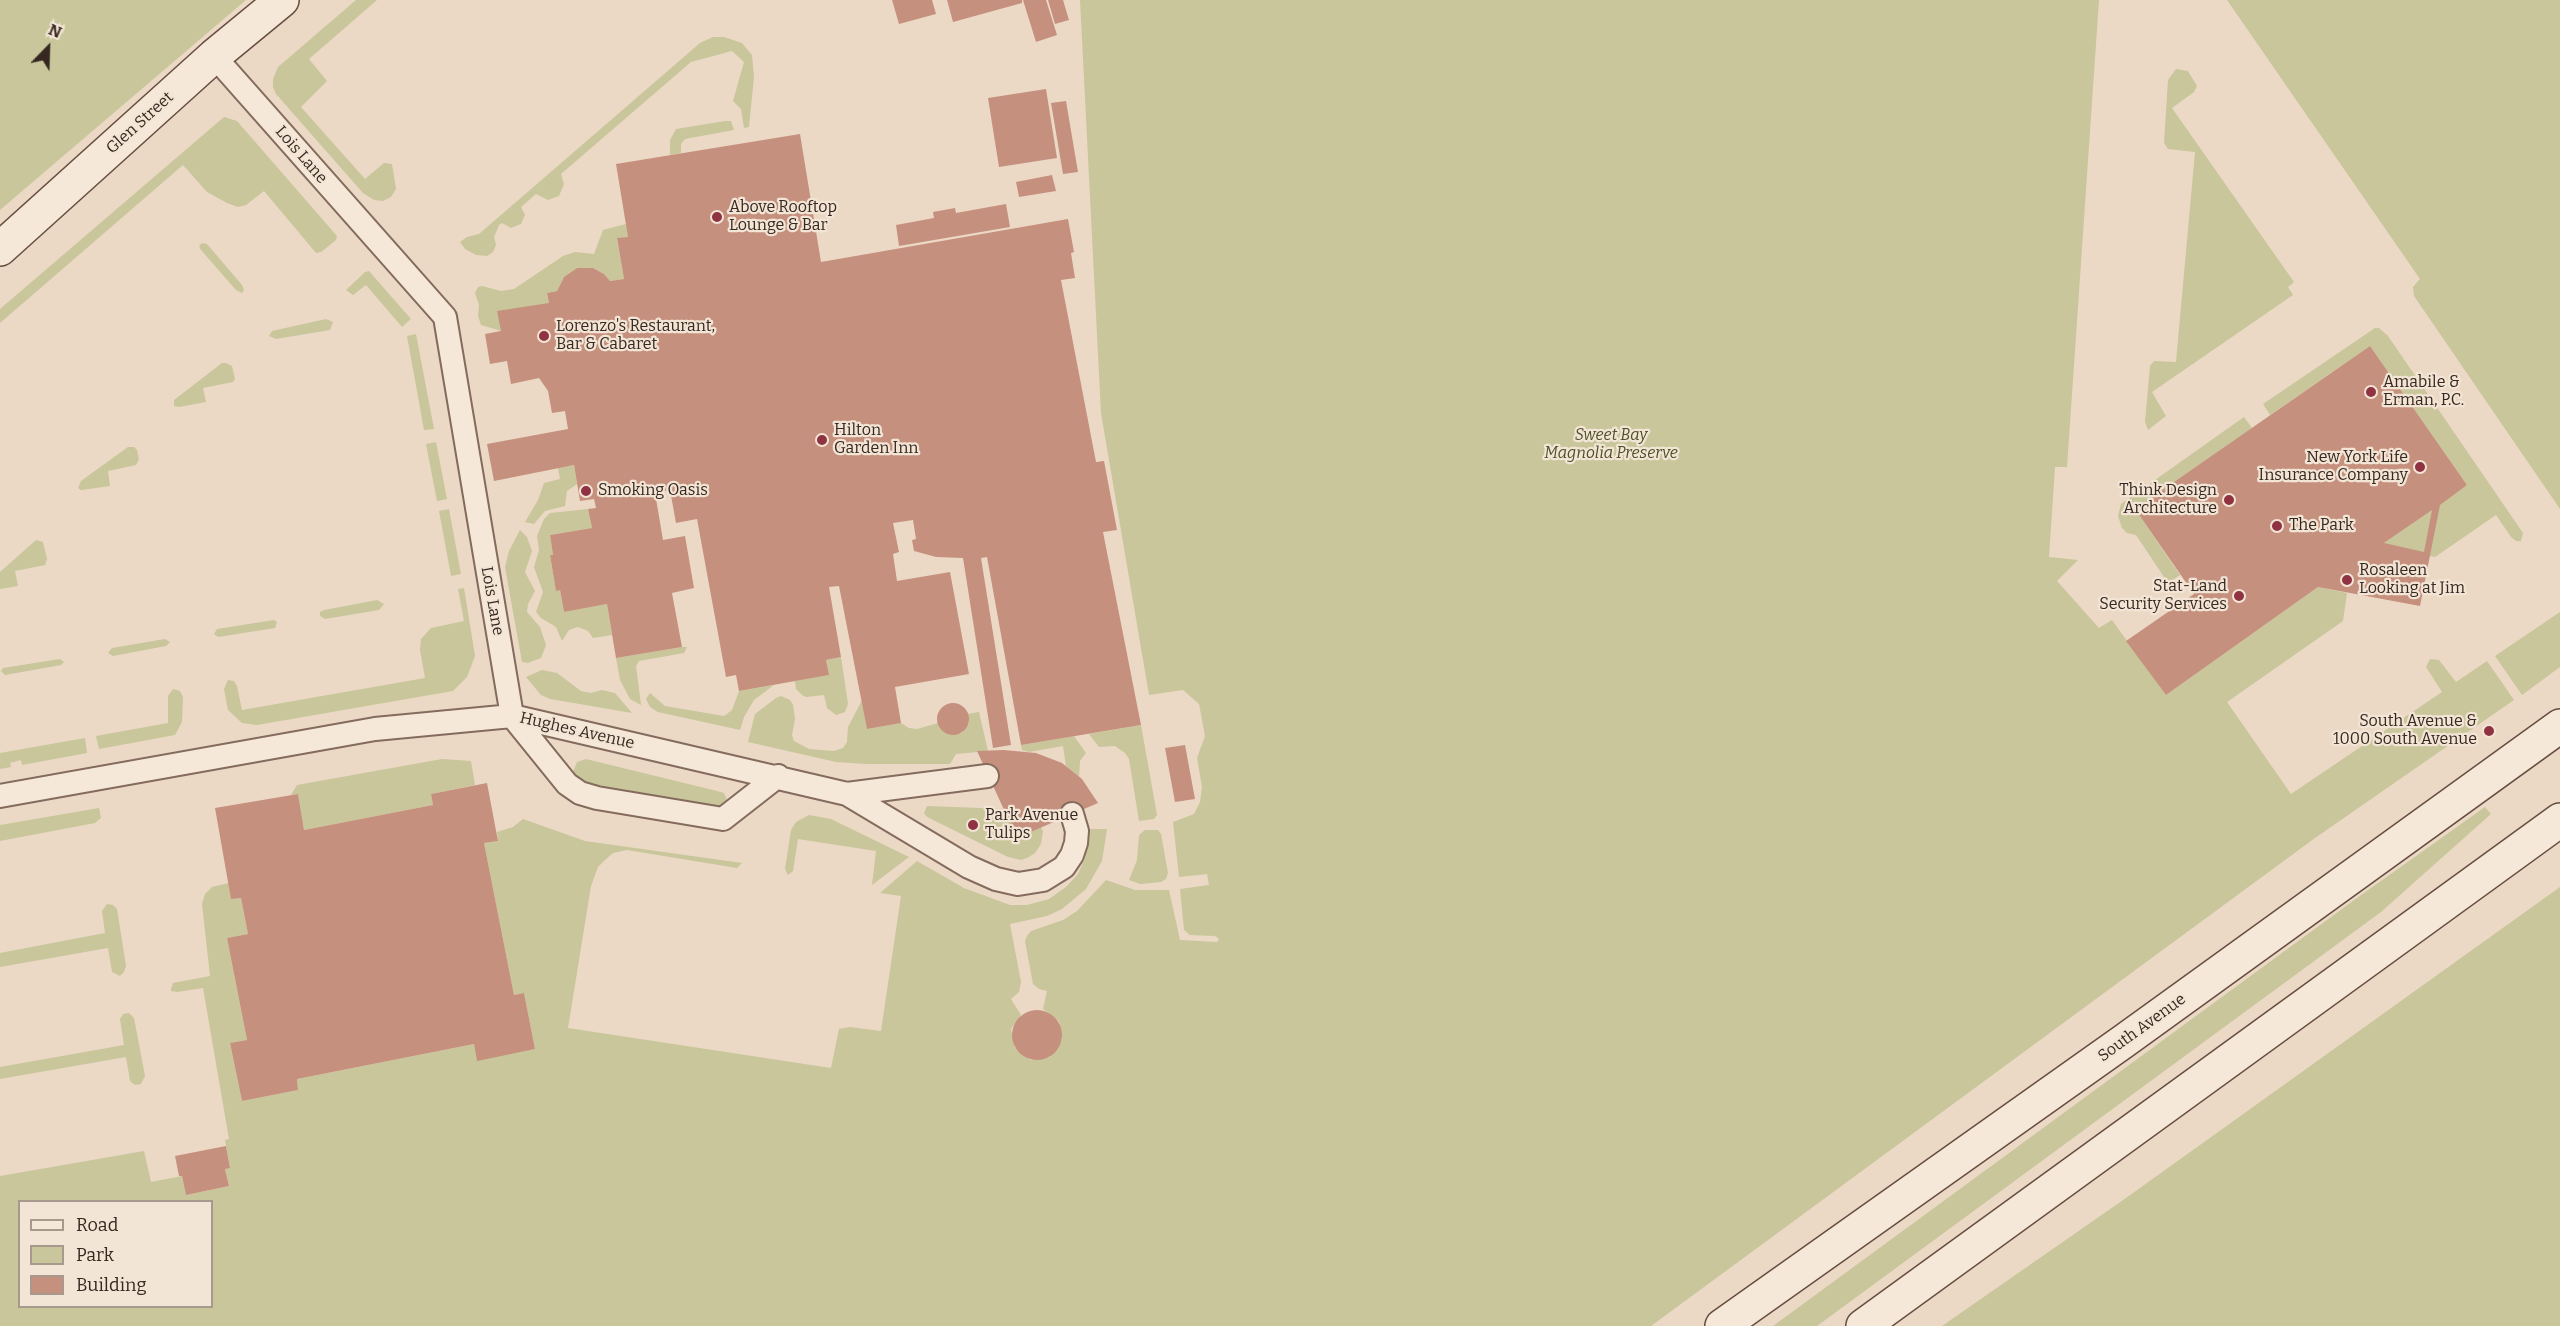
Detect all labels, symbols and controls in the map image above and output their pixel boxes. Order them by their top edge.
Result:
north arrow [18,18,78,78]
text: N [46,20,65,42]
street label: Glen Street [103,88,177,158]
street label: Lois Lane [271,122,331,188]
place label: Above Rooftop Lounge & Bar [729,198,837,236]
marker: Above Rooftop Lounge & Bar [710,210,724,224]
place label: Lorenzo's Restaurant, Bar & Cabaret [556,317,715,355]
marker: Lorenzo's Restaurant, Bar & Cabaret [537,329,551,343]
place label: Amabile & Erman, P.C. [2383,373,2464,411]
marker: Amabile & Erman, P.C. [2364,385,2378,399]
place label: Hilton Garden Inn [834,421,919,459]
park label: Sweet Bay Magnolia Preserve [1544,426,1678,464]
marker: Hilton Garden Inn [815,433,829,447]
place label: New York Life Insurance Company [2259,448,2408,486]
marker: New York Life Insurance Company [2413,460,2427,474]
place label: Smoking Oasis [598,481,708,501]
place label: Think Design Architecture [2119,481,2217,519]
marker: Smoking Oasis [579,484,593,498]
marker: Think Design Architecture [2222,493,2236,507]
place label: The Park [2289,516,2354,536]
marker: The Park [2270,519,2284,533]
place label: Rosaleen Looking at Jim [2359,561,2465,599]
street label: Lois Lane [476,565,508,637]
marker: Rosaleen Looking at Jim [2340,573,2354,587]
place label: Stat-Land Security Services [2099,577,2227,615]
marker: Stat-Land Security Services [2232,589,2246,603]
street label: Hughes Avenue [518,708,636,754]
place label: South Avenue & 1000 South Avenue [2333,712,2477,750]
marker: South Avenue & 1000 South Avenue [2482,724,2496,738]
place label: Park Avenue Tulips [985,806,1078,844]
marker: Park Avenue Tulips [966,818,980,832]
street label: South Avenue [2094,990,2190,1066]
legend [18,1200,213,1308]
text: Road [76,1214,118,1236]
text: Park [76,1244,114,1266]
text: Building [76,1274,147,1296]

